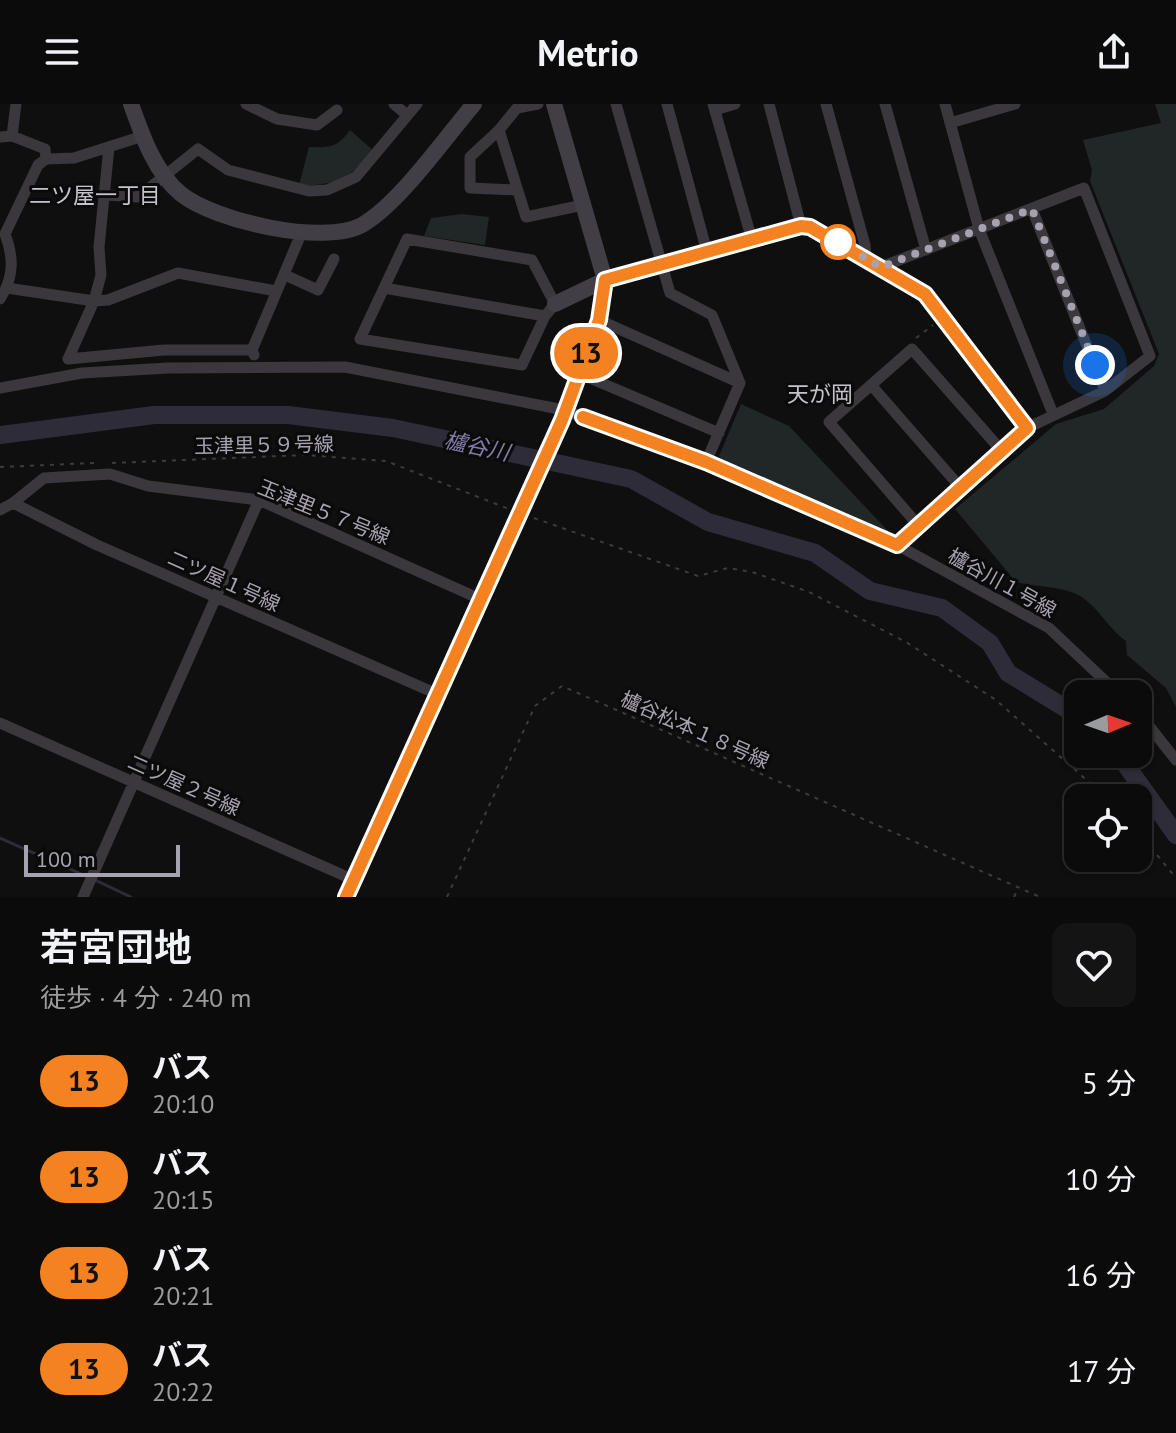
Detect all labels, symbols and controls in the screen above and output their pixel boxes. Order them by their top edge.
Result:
text: Metrio [537,29,639,76]
icon: menu [40,30,84,74]
icon: share [1092,30,1136,74]
district label: 二ツ屋一丁目 [29,181,161,209]
unlabelled marker [821,225,855,259]
line badge: 13 [550,327,622,379]
text: 13 [570,334,602,371]
your location [1075,345,1115,385]
district label: 天が岡 [787,380,853,408]
water label: 櫨谷川 [442,425,514,467]
street label: 玉津里５９号線 [194,431,334,459]
street label: 玉津里５７号線 [254,474,394,550]
street label: 櫨谷川１号線 [943,543,1061,623]
street label: 二ツ屋１号線 [164,545,284,617]
north arrow [1064,680,1152,768]
map controls [1064,680,1152,872]
street label: 櫨谷松本１８号線 [617,686,773,774]
street label: 二ツ屋２号線 [124,749,244,821]
button: locate [1064,784,1152,872]
scale bar [24,841,180,877]
text: 100 m [36,845,96,873]
text: 若宮団地 [40,922,192,971]
button: heart [1052,923,1136,1007]
text: 徒歩 · 4 分 · 240 m [40,981,251,1014]
text: バス [152,1047,212,1086]
text: 13 [68,1062,100,1099]
text: 5 分 [1082,1063,1136,1102]
text: 20:10 [152,1087,214,1120]
text: バス [152,1143,212,1182]
text: 13 [68,1158,100,1195]
text: 10 分 [1065,1159,1136,1198]
text: 20:15 [152,1183,214,1216]
text: バス [152,1239,212,1278]
text: 13 [68,1254,100,1291]
text: 16 分 [1065,1255,1136,1294]
text: 20:21 [152,1279,214,1312]
text: バス [152,1335,212,1374]
text: 13 [68,1350,100,1387]
text: 17 分 [1067,1351,1136,1390]
text: 20:22 [152,1375,214,1408]

